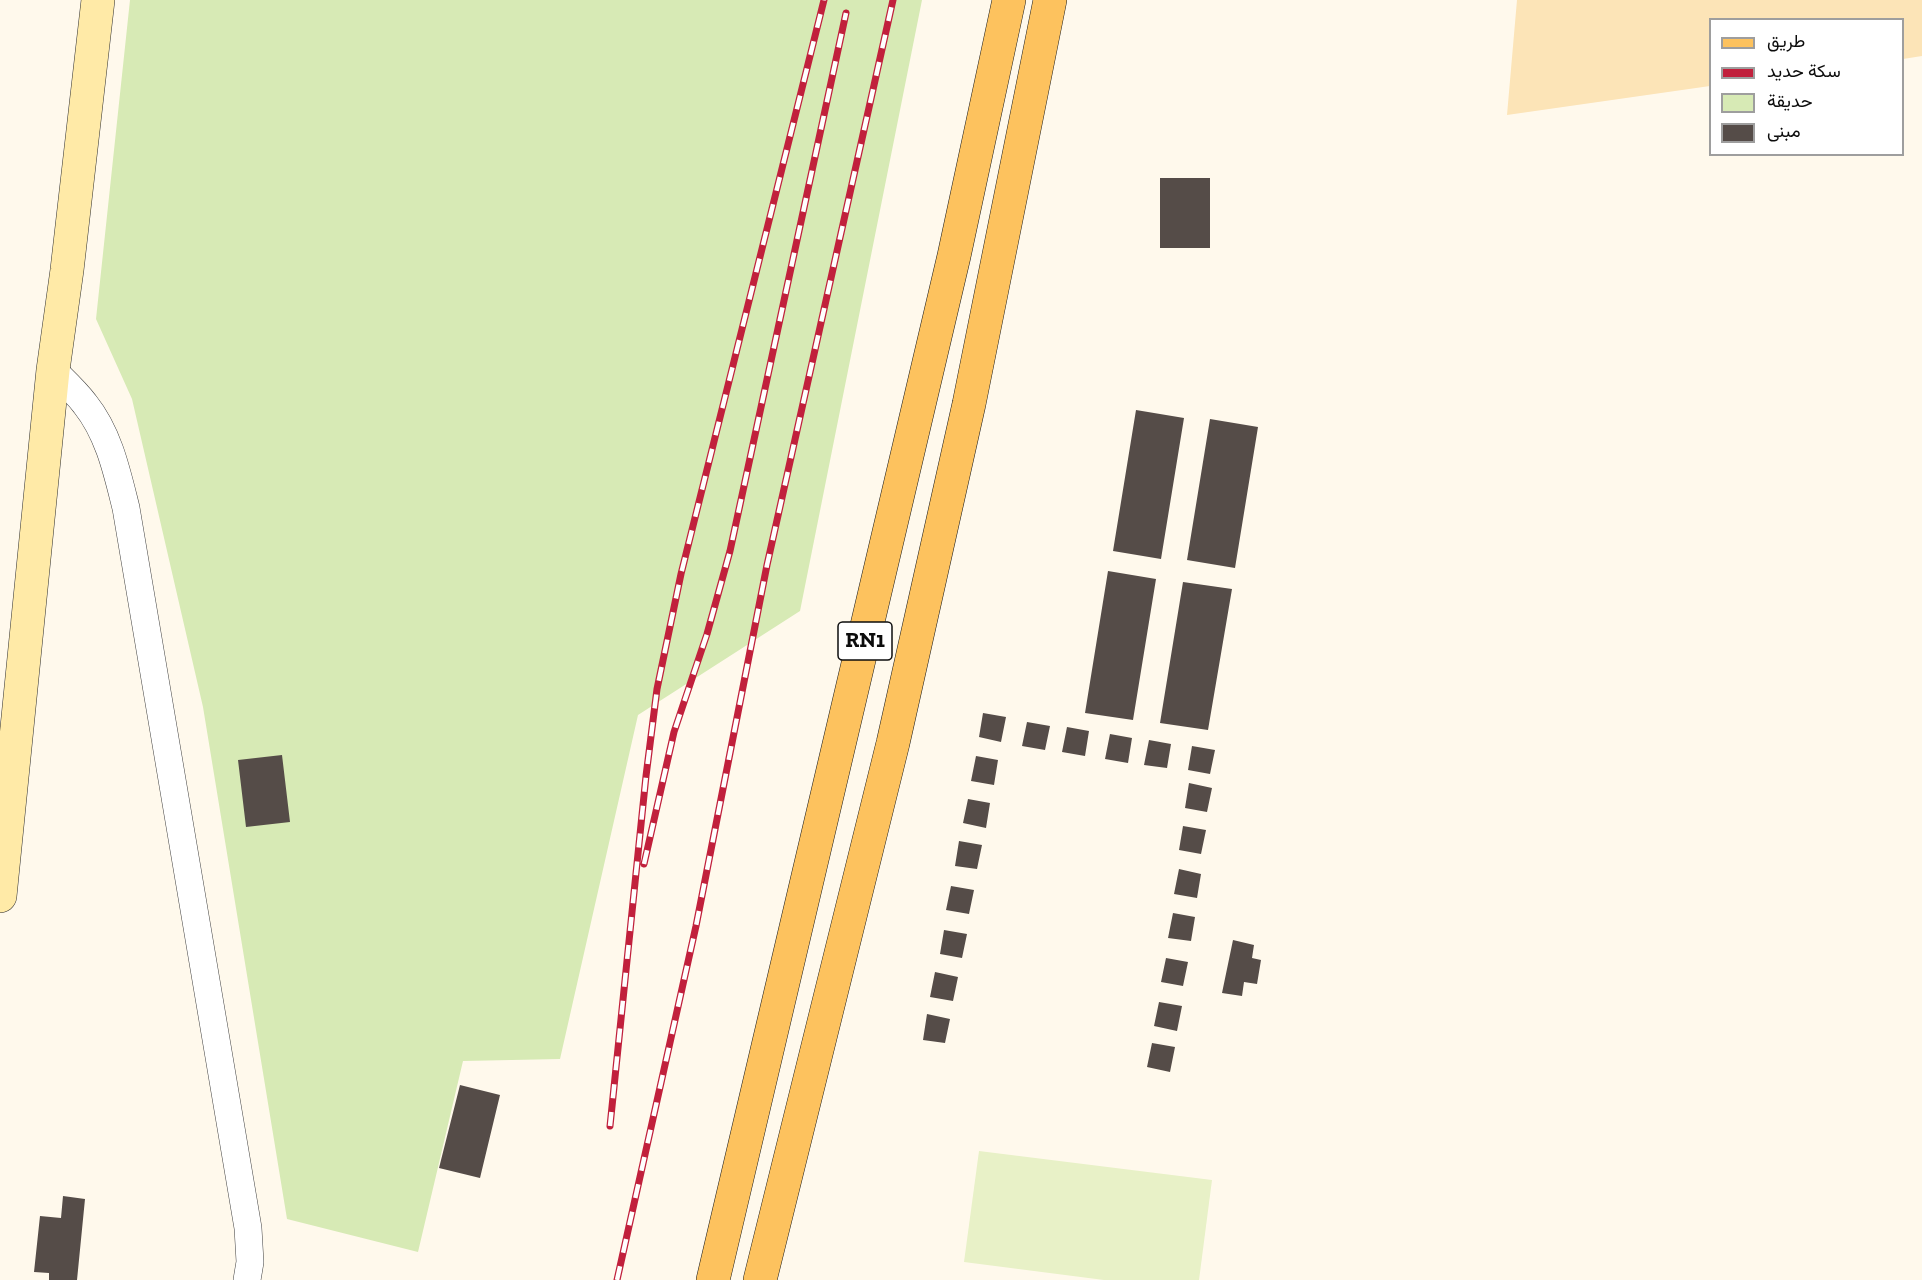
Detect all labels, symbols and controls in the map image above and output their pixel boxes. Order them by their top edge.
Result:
legend [1709,18,1904,156]
text: طريق [1767,30,1805,52]
text: سكة حديد [1767,60,1841,82]
text: حديقة [1767,90,1813,112]
text: مبنى [1767,120,1801,142]
road number: RN1 [838,622,892,660]

